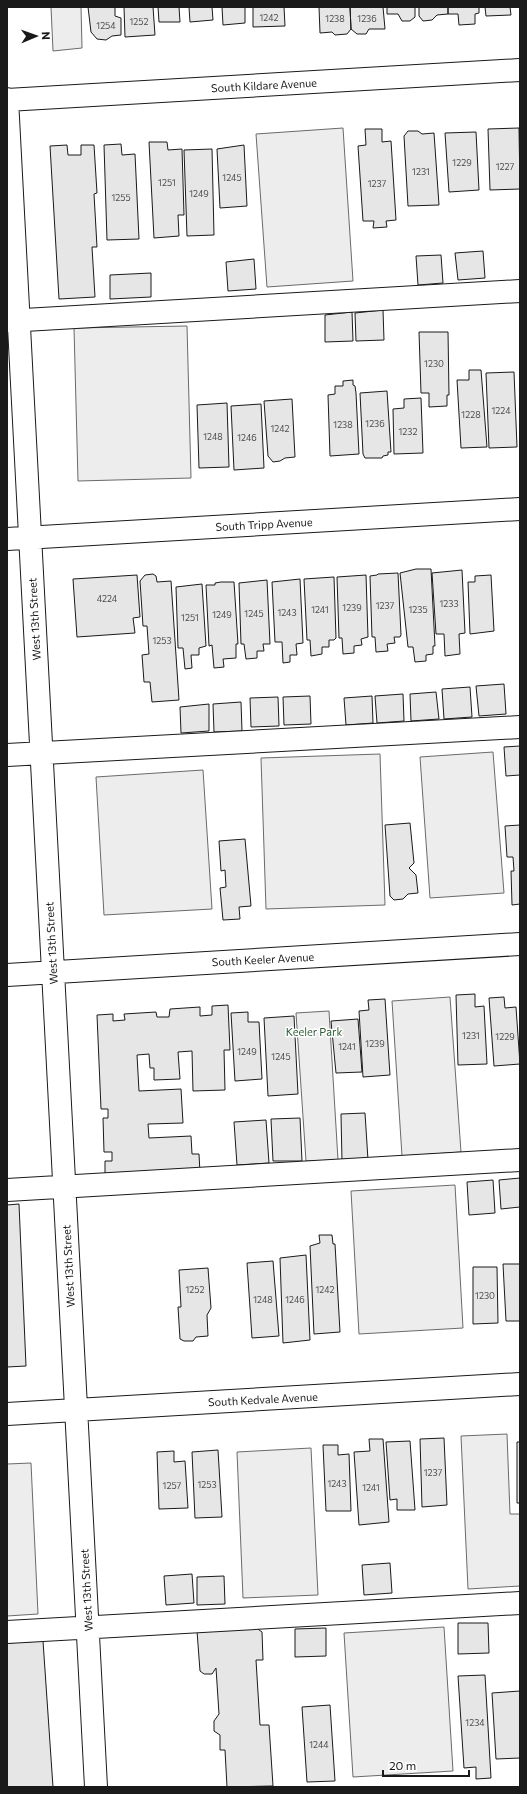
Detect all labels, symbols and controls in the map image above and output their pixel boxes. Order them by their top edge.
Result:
house number: 1242 [260,12,278,23]
house number: 1238 [325,13,345,24]
house number: 1236 [357,13,377,24]
north arrow [16,16,56,56]
house number: 1252 [130,16,149,27]
house number: 1254 [96,20,116,31]
text: N [40,31,53,40]
street label: South Kildare Avenue [211,76,317,94]
house number: 1229 [452,157,472,168]
house number: 1227 [496,161,515,172]
house number: 1231 [412,166,430,177]
house number: 1245 [222,172,242,183]
house number: 1251 [158,177,176,188]
house number: 1237 [368,178,387,189]
house number: 1249 [189,188,209,199]
house number: 1255 [111,192,131,203]
house number: 1230 [424,358,444,369]
house number: 1224 [491,405,511,416]
house number: 1228 [461,409,481,420]
house number: 1236 [365,418,385,429]
house number: 1238 [333,419,353,430]
house number: 1242 [271,423,289,434]
house number: 1232 [399,426,417,437]
house number: 1248 [203,431,223,442]
house number: 1246 [237,432,257,443]
street label: South Tripp Avenue [215,515,313,533]
street label: West 13th Street [25,577,43,661]
house number: 4224 [97,593,118,604]
house number: 1233 [439,598,459,609]
house number: 1237 [376,600,395,611]
house number: 1239 [342,602,362,613]
house number: 1241 [311,604,329,615]
house number: 1235 [408,604,428,615]
house number: 1243 [277,607,297,618]
house number: 1245 [244,608,264,619]
house number: 1249 [212,609,232,620]
house number: 1251 [181,612,199,623]
house number: 1253 [152,635,172,646]
street label: West 13th Street [42,901,60,985]
street label: South Keeler Avenue [212,950,315,968]
park label: Keeler Park [286,1025,342,1038]
house number: 1231 [462,1030,480,1041]
house number: 1229 [495,1031,515,1042]
house number: 1239 [365,1038,385,1049]
house number: 1241 [338,1041,356,1052]
house number: 1249 [237,1046,257,1057]
house number: 1245 [271,1051,291,1062]
street label: West 13th Street [59,1224,77,1308]
house number: 1252 [186,1284,205,1295]
house number: 1242 [316,1284,334,1295]
house number: 1230 [475,1290,495,1301]
house number: 1248 [253,1294,273,1305]
house number: 1246 [285,1294,305,1305]
street label: South Kedvale Avenue [208,1390,318,1408]
house number: 1237 [424,1467,443,1478]
house number: 1243 [327,1478,347,1489]
house number: 1253 [197,1479,217,1490]
house number: 1257 [163,1480,182,1491]
house number: 1241 [362,1482,380,1493]
street label: West 13th Street [77,1548,95,1632]
house number: 1234 [465,1717,485,1728]
house number: 1244 [309,1739,329,1750]
scale bar [383,1752,469,1778]
text: 20 m [389,1758,416,1772]

